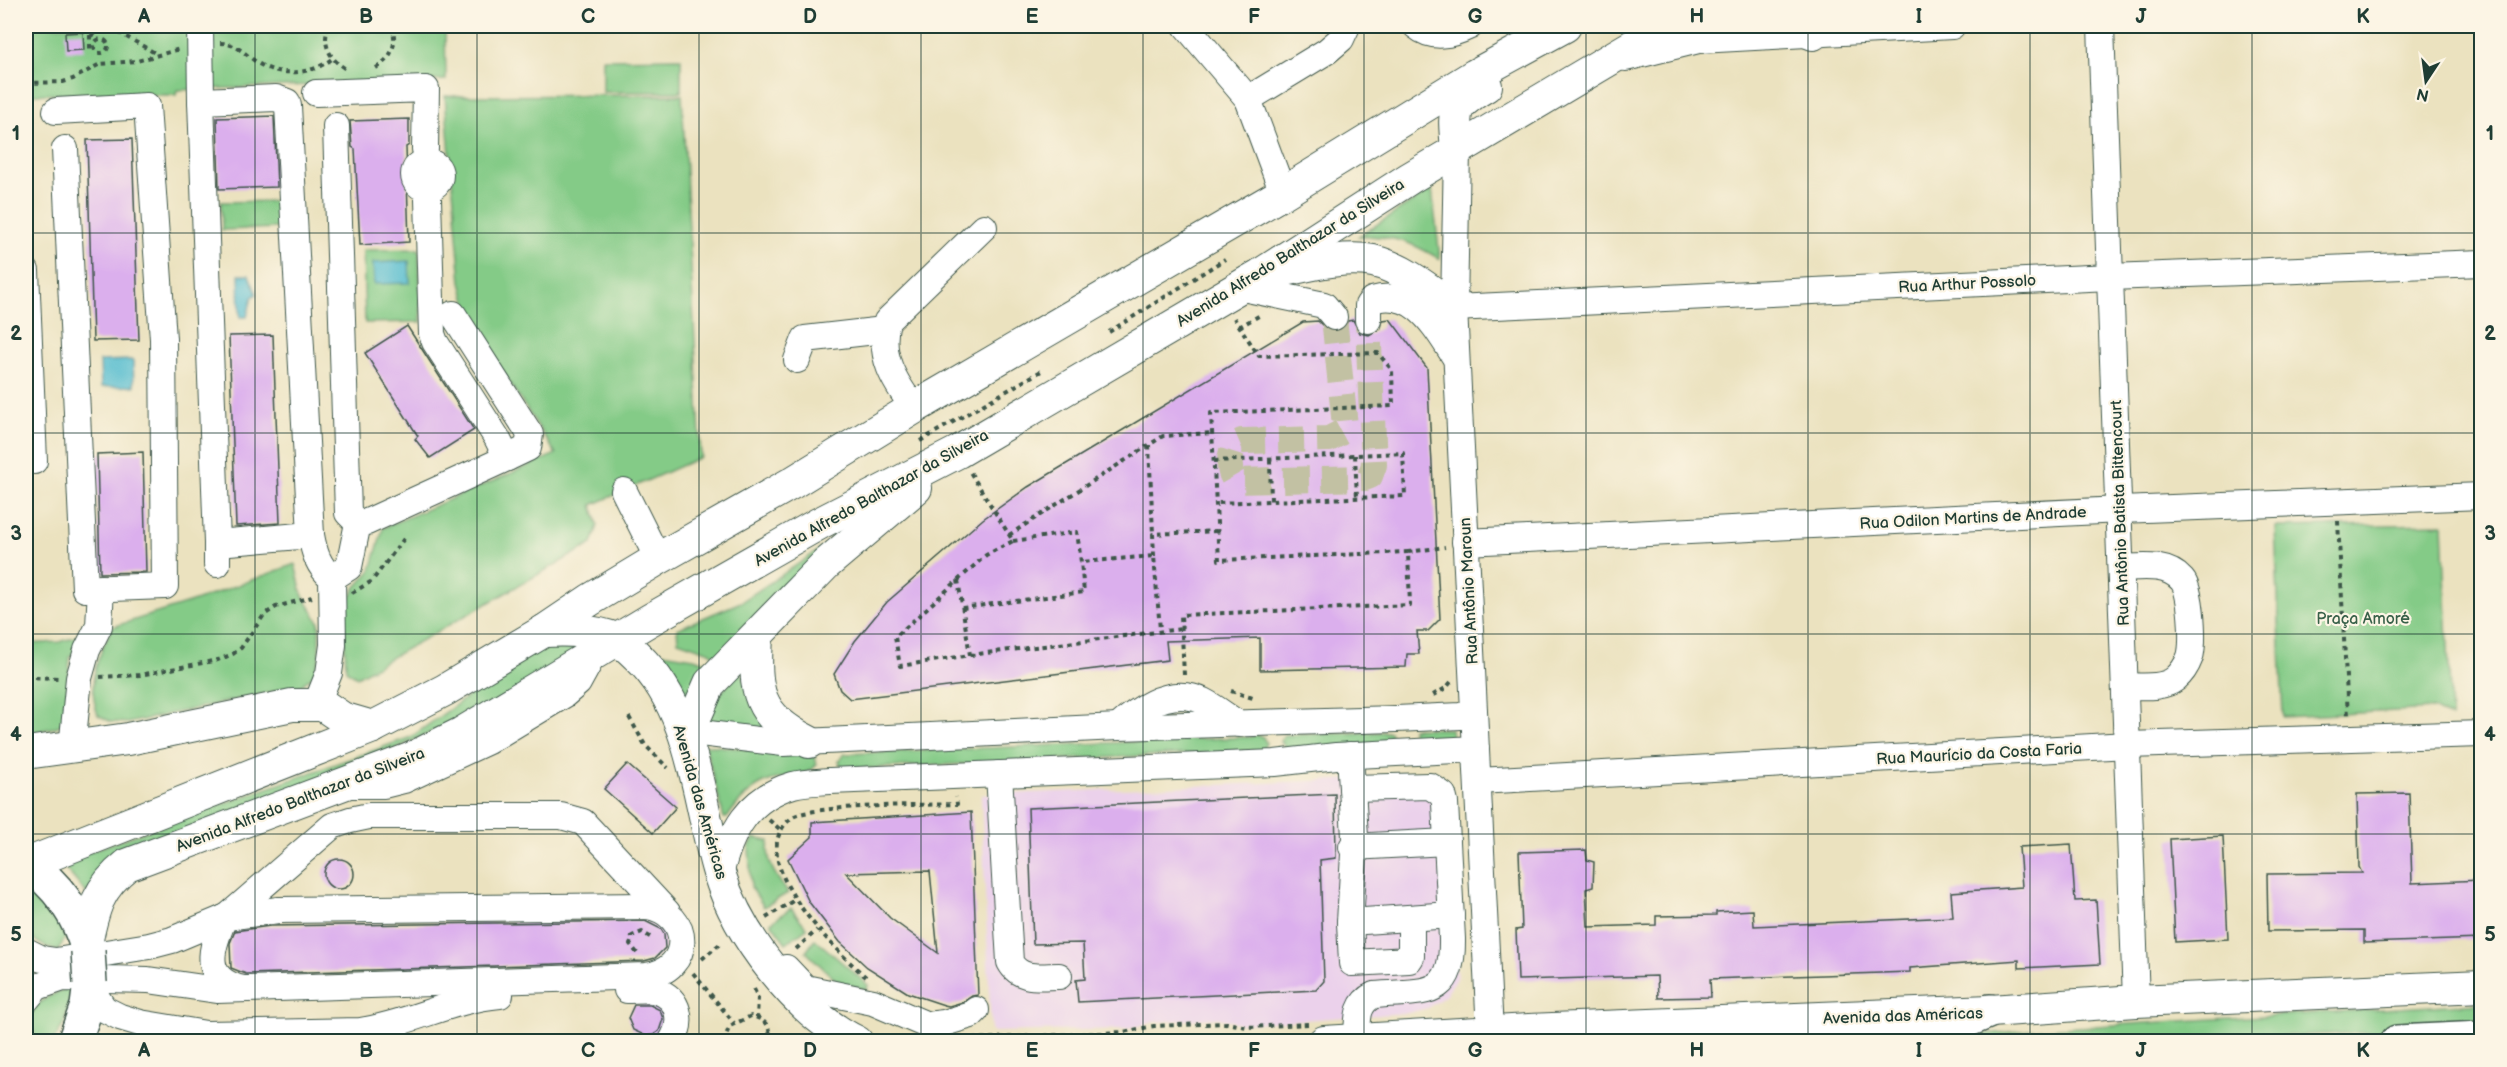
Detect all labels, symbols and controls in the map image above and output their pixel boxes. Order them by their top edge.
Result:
text: A [137,5,151,29]
text: B [359,5,373,29]
text: C [581,5,595,29]
text: D [803,5,817,29]
text: E [1026,5,1039,29]
text: F [1248,5,1260,29]
text: G [1468,5,1483,29]
text: H [1690,5,1704,29]
text: I [1916,5,1922,29]
text: J [2136,5,2148,29]
text: K [2356,5,2370,29]
north arrow [2396,51,2456,111]
text: N [2415,84,2431,105]
text: 1 [12,122,20,146]
text: 1 [2486,122,2494,146]
street label: Avenida Alfredo Balthazar da Silveira [1173,175,1408,332]
street label: Rua Arthur Possolo [1898,271,2037,298]
text: 2 [10,322,22,346]
text: 2 [2484,322,2496,346]
street label: Rua Antônio Batista Bittencourt [2107,399,2134,626]
street label: Avenida Alfredo Balthazar da Silveira [751,426,992,571]
street label: Rua Odilon Martins de Andrade [1859,503,2088,534]
street label: Rua Antônio Maroun [1456,517,1483,665]
text: 3 [10,522,22,546]
text: 3 [2484,522,2496,546]
park label: Praça Amoré [2316,610,2410,629]
text: 4 [10,723,22,747]
street label: Avenida das Américas [668,723,731,882]
text: 4 [2484,723,2496,747]
street label: Rua Maurício da Costa Faria [1876,740,2082,769]
street label: Avenida Alfredo Balthazar da Silveira [173,744,428,857]
text: 5 [10,923,22,947]
text: 5 [2484,923,2496,947]
street label: Avenida das Américas [1823,1004,1983,1029]
text: A [137,1039,151,1063]
text: B [359,1039,373,1063]
text: C [581,1039,595,1063]
text: D [803,1039,817,1063]
text: E [1026,1039,1039,1063]
text: F [1248,1039,1260,1063]
text: G [1468,1039,1483,1063]
text: H [1690,1039,1704,1063]
text: I [1916,1039,1922,1063]
text: J [2136,1039,2148,1063]
text: K [2356,1039,2370,1063]

